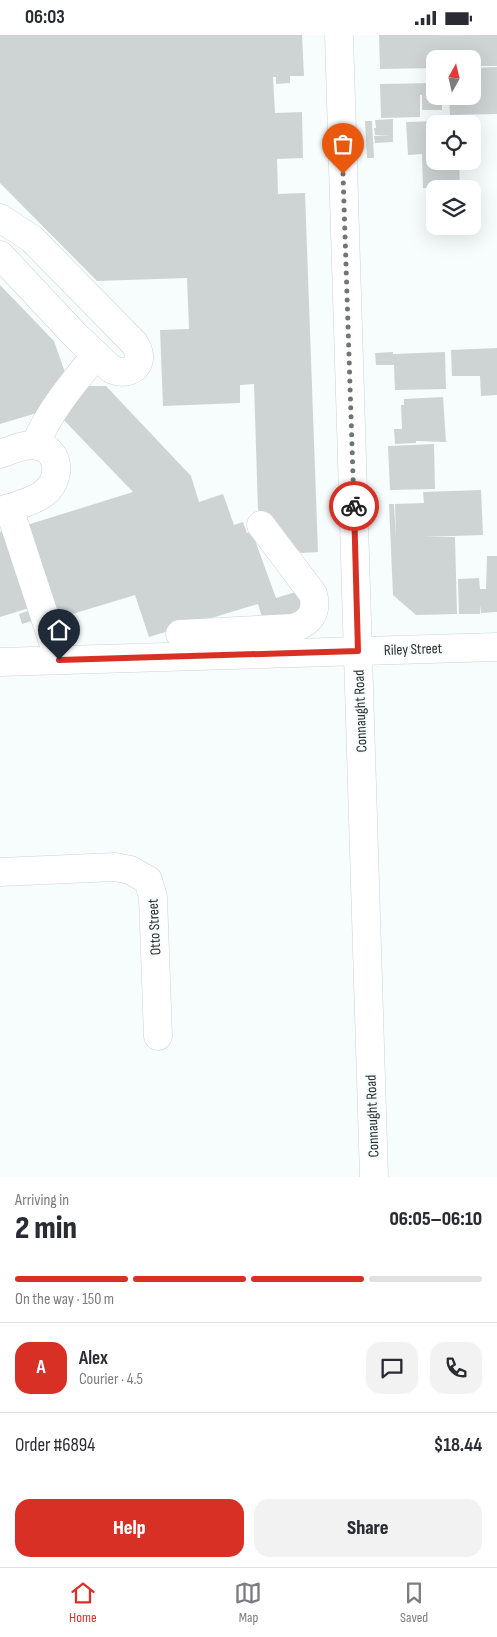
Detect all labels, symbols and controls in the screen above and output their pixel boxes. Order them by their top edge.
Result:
text: 06:03 [25,6,65,29]
north arrow [426,50,481,105]
map controls [426,50,481,235]
button: locate [426,115,481,170]
pin [322,123,364,174]
icon: bag [329,130,357,158]
button: layers [426,180,481,235]
courier [329,481,379,531]
icon: bike [340,492,368,520]
pin [38,609,80,660]
icon: home [45,616,73,644]
street label: Riley Street [384,639,443,660]
street label: Connaught Road [350,669,371,753]
street label: Otto Street [144,898,165,956]
street label: Connaught Road [362,1074,383,1158]
text: Arriving in [15,1191,69,1210]
text: 06:05–06:10 [390,1208,482,1231]
text: 2 min [15,1209,77,1248]
text: On the way · 150 m [15,1290,114,1309]
button: chat [366,1342,418,1394]
button: phone [430,1342,482,1394]
text: Alex [79,1347,108,1370]
text: A [36,1356,46,1379]
text: Courier · 4.5 [79,1370,143,1389]
text: Order #6894 [15,1434,95,1457]
text: $18.44 [434,1434,482,1457]
button: Help [15,1499,244,1557]
button: Share [254,1499,482,1557]
tab: Home [69,1579,97,1626]
tab: Map [234,1579,262,1626]
tab: Saved [400,1579,428,1626]

